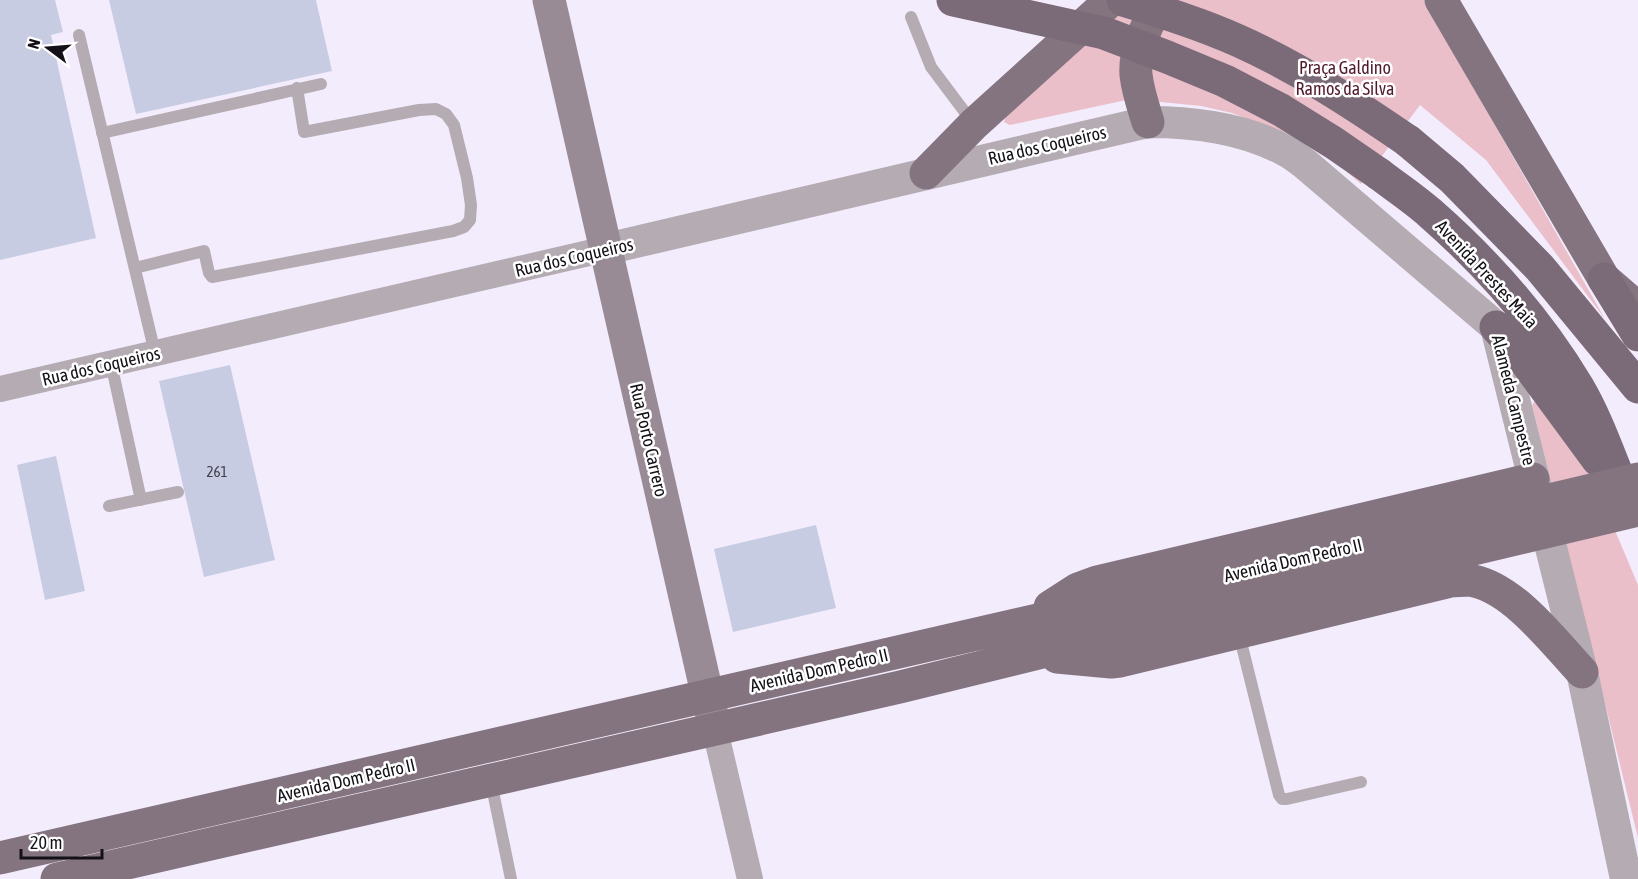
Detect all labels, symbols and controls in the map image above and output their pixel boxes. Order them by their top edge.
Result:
north arrow [18,18,78,78]
text: N [24,37,44,51]
park label: Praça Galdino Ramos da Silva [1296,57,1394,99]
street label: Rua dos Coqueiros [986,121,1108,169]
street label: Avenida Prestes Maia [1432,216,1542,332]
street label: Rua dos Coqueiros [513,233,635,281]
street label: Alameda Campestre [1488,333,1540,467]
street label: Rua dos Coqueiros [40,342,162,390]
street label: Rua Porto Carrero [626,381,672,499]
house number: 261 [206,463,228,480]
street label: Avenida Dom Pedro II [1222,534,1364,586]
street label: Avenida Dom Pedro II [748,644,890,696]
street label: Avenida Dom Pedro II [275,754,417,806]
scale bar [21,822,102,860]
text: 20 m [30,832,62,853]

